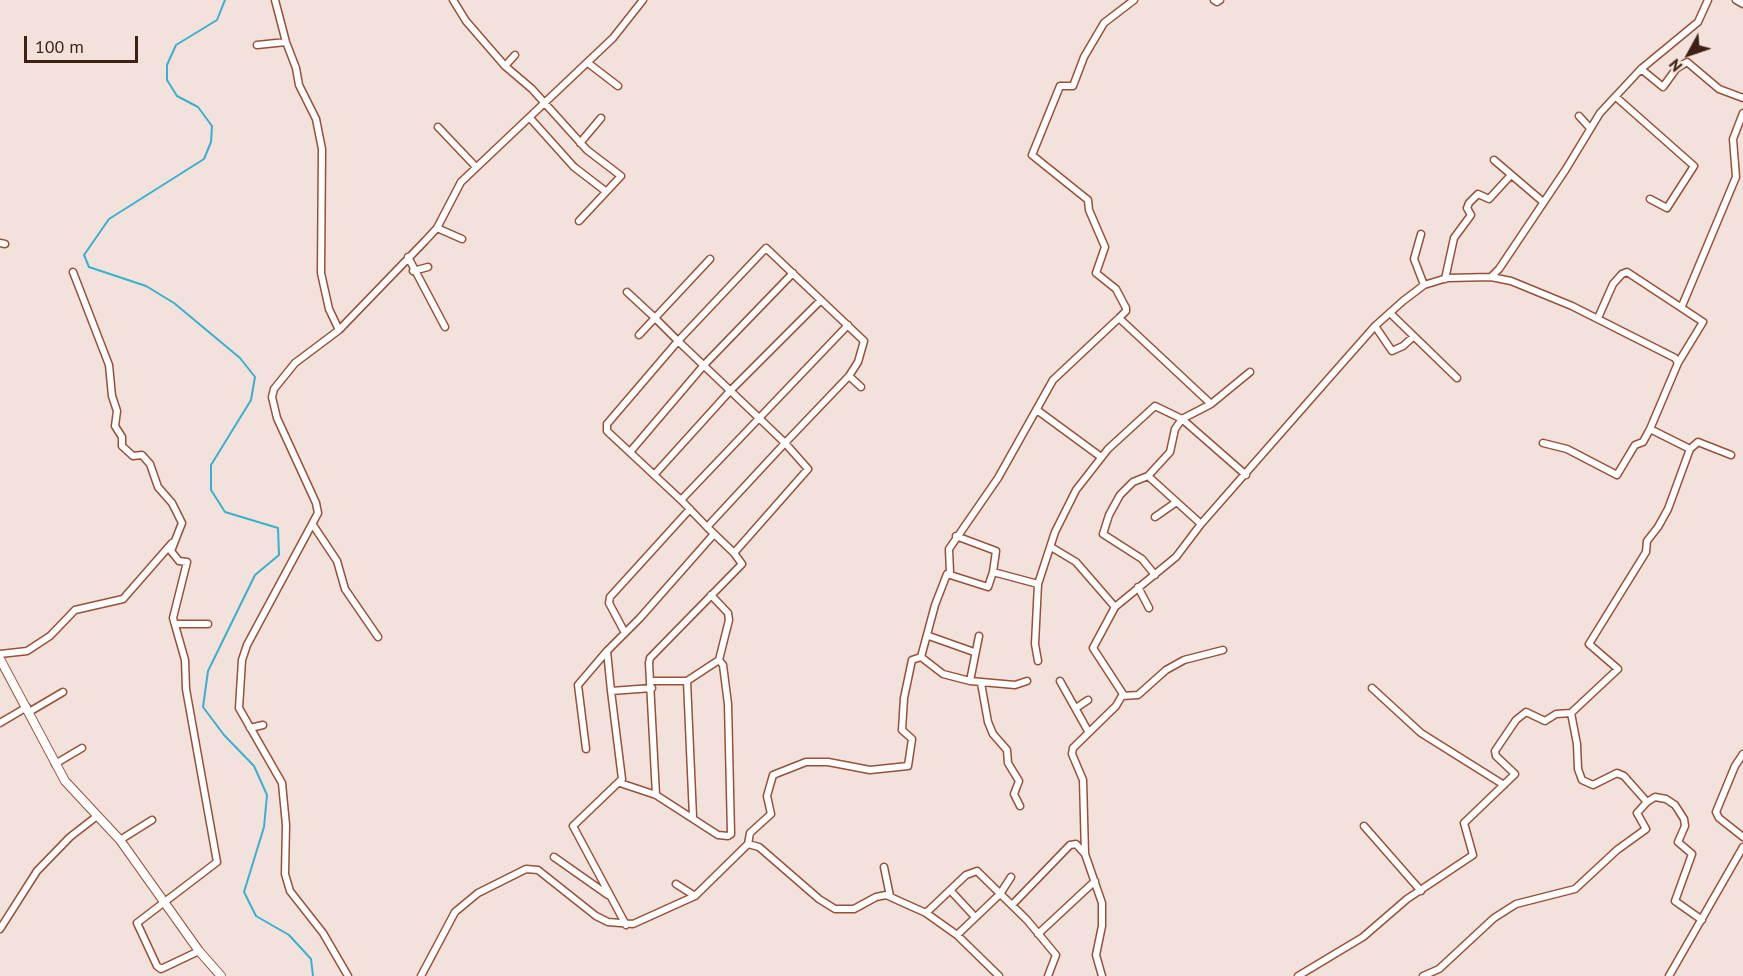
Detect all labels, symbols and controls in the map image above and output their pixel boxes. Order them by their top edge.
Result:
scale bar [27,24,141,62]
north arrow [1659,24,1719,84]
text: 100 m [35,35,84,58]
text: N [1664,55,1686,76]

